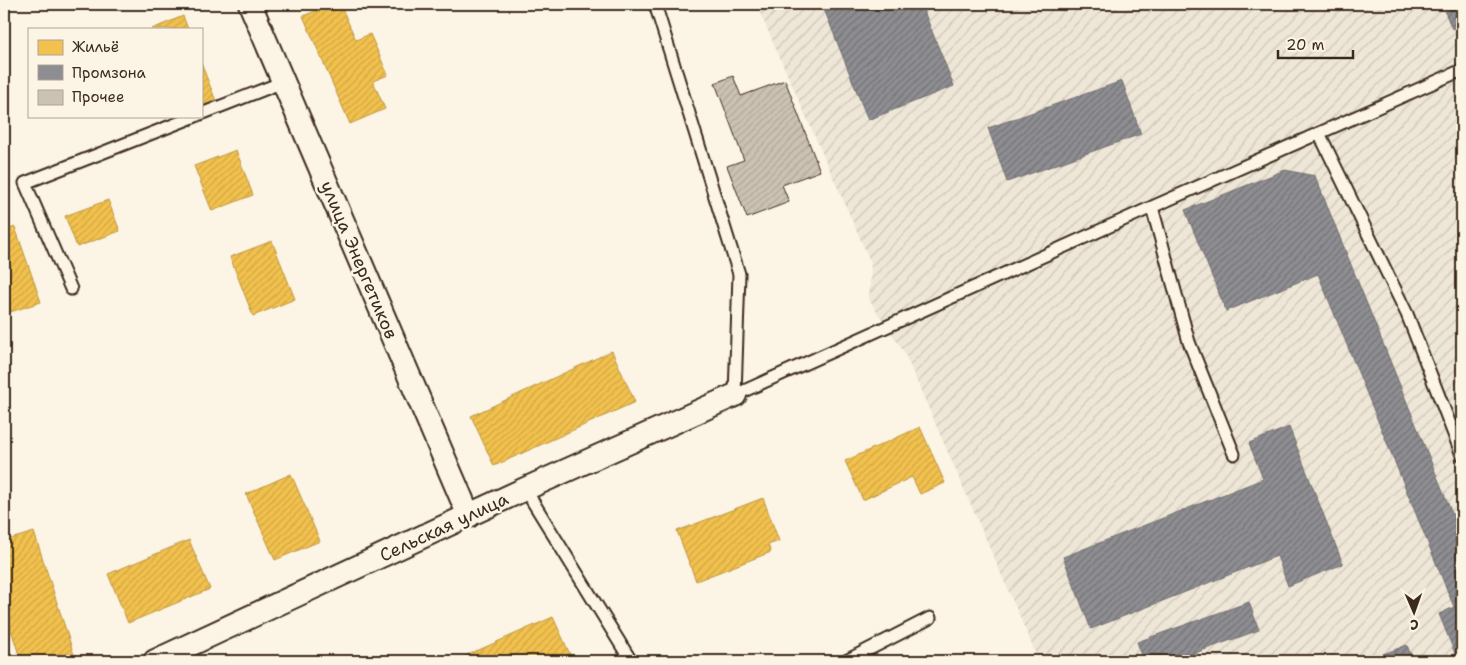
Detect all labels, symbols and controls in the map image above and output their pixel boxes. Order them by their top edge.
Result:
legend [28,28,202,118]
scale bar [1278,28,1354,60]
text: 20 m [1286,35,1325,55]
text: Жильё [72,37,119,57]
text: Промзона [72,63,147,83]
text: Прочее [72,87,124,107]
street label: улица Энергетиков [315,177,403,343]
street label: Сельская улица [376,487,512,567]
north arrow [1388,588,1438,638]
text: С [1410,616,1419,634]

